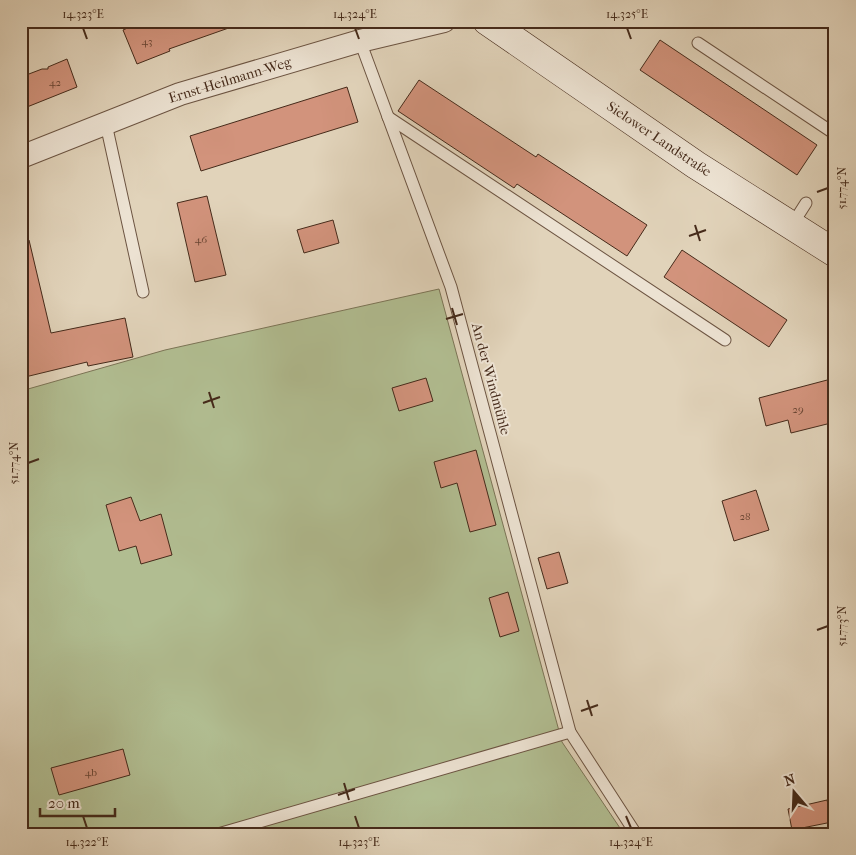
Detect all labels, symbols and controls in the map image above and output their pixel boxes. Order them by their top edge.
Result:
text: 14.323°E [62,7,104,21]
text: 14.324°E [333,7,377,21]
text: 14.325°E [606,7,648,21]
house number: 43 [141,35,153,48]
street label: Ernst-Heilmann-Weg [167,53,294,107]
house number: 42 [49,76,61,89]
street label: Sielower Landstraße [603,98,715,180]
text: 51.774°N [835,167,849,209]
house number: 46 [195,233,207,246]
street label: An der Windmühle [468,320,514,437]
house number: 29 [792,403,804,416]
text: 51.774°N [7,442,21,484]
house number: 28 [739,510,751,523]
text: 51.773°N [835,605,849,647]
house number: 4b [85,766,97,779]
north arrow [768,768,818,818]
text: N [782,770,798,790]
scale bar [40,785,115,817]
text: 20 m [48,794,80,812]
text: 14.322°E [66,835,108,849]
text: 14.323°E [338,835,380,849]
text: 14.324°E [609,835,653,849]

